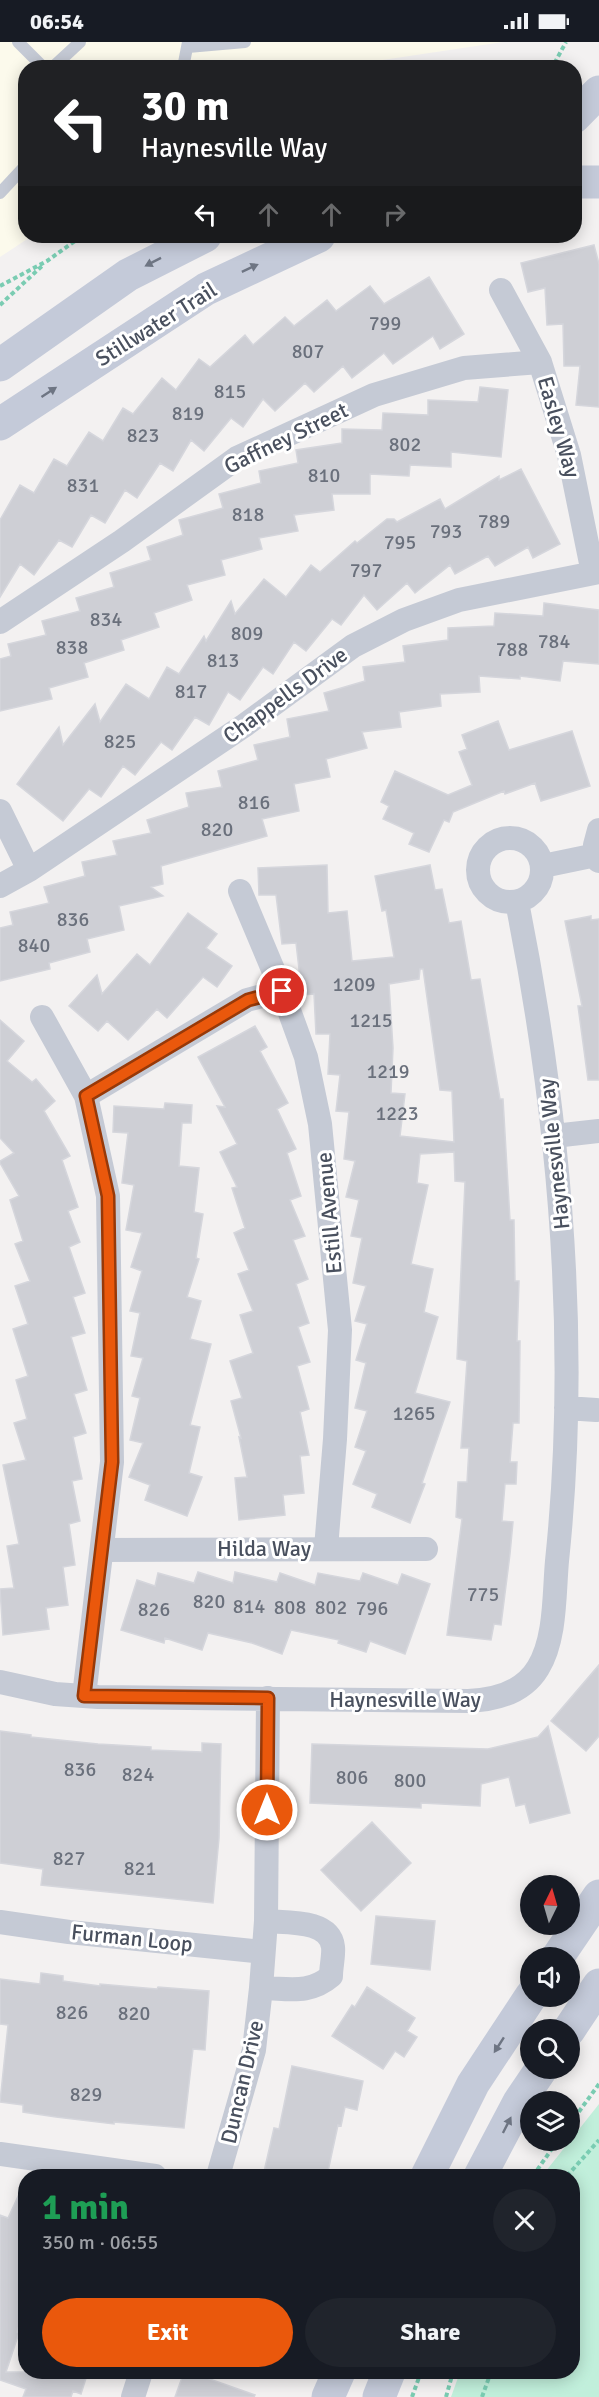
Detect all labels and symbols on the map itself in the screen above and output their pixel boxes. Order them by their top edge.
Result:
one-way arrow [144,258,161,267]
one-way arrow [242,264,259,273]
street label: Stillwater Trail [90,276,222,372]
house number: 799 [369,311,401,336]
house number: 807 [292,339,324,364]
street label: Easley Way [532,373,587,481]
house number: 815 [214,379,246,404]
one-way arrow [41,387,57,398]
street label: Gaffney Street [220,396,353,480]
house number: 819 [172,401,204,426]
house number: 823 [127,423,159,448]
house number: 802 [389,432,421,457]
house number: 810 [308,463,340,488]
house number: 831 [67,473,99,498]
house number: 818 [232,502,264,527]
house number: 789 [478,509,510,534]
house number: 793 [430,519,462,544]
house number: 795 [384,530,416,555]
house number: 797 [350,558,382,583]
house number: 834 [90,607,122,632]
house number: 809 [231,621,263,646]
house number: 784 [538,629,570,654]
house number: 838 [56,635,88,660]
house number: 788 [496,637,528,662]
street label: Chappells Drive [218,641,352,749]
house number: 813 [207,648,239,673]
house number: 817 [175,679,207,704]
house number: 825 [104,729,136,754]
house number: 816 [238,790,270,815]
house number: 820 [201,817,233,842]
house number: 836 [57,907,89,932]
house number: 840 [18,933,50,958]
pin [256,965,307,1016]
house number: 1209 [332,972,376,997]
house number: 1215 [349,1008,393,1033]
house number: 1219 [366,1059,410,1084]
street label: Haynesville Way [533,1076,575,1231]
house number: 1223 [375,1101,419,1126]
street label: Estill Avenue [310,1151,348,1275]
house number: 1265 [392,1401,436,1426]
street label: Hilda Way [217,1535,312,1562]
house number: 775 [467,1582,499,1607]
house number: 820 [193,1589,225,1614]
house number: 814 [233,1594,265,1619]
house number: 808 [274,1595,306,1620]
house number: 802 [315,1595,347,1620]
house number: 796 [356,1596,388,1621]
house number: 826 [138,1597,170,1622]
street label: Haynesville Way [329,1686,482,1713]
house number: 836 [64,1757,96,1782]
house number: 824 [122,1762,154,1787]
house number: 806 [336,1765,368,1790]
house number: 800 [394,1768,426,1793]
position arrow [235,1778,299,1842]
house number: 827 [53,1846,85,1871]
house number: 821 [124,1856,156,1881]
north arrow [520,1875,580,1935]
street label: Furman Loop [70,1918,194,1958]
house number: 826 [56,2000,88,2025]
house number: 820 [118,2001,150,2026]
street label: Duncan Drive [215,2018,269,2146]
one-way arrow [494,2037,505,2053]
house number: 829 [70,2082,102,2107]
one-way arrow [502,2116,512,2133]

